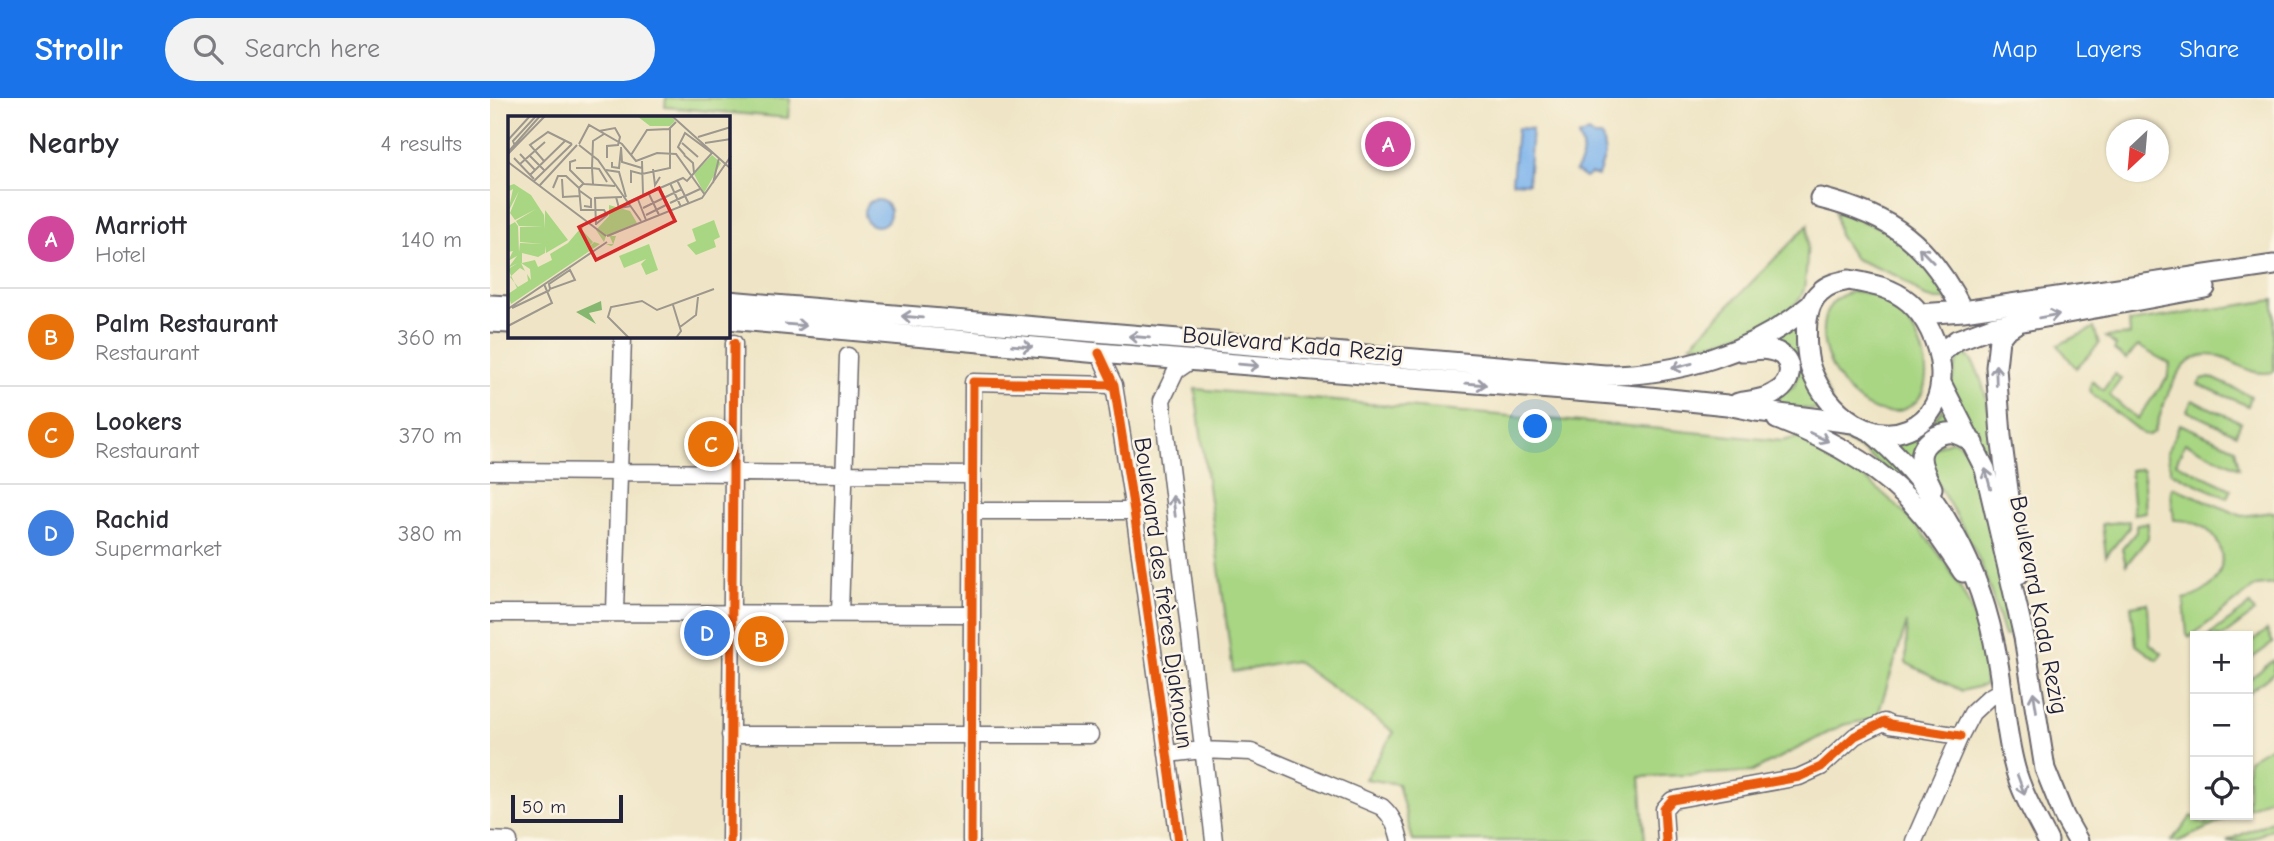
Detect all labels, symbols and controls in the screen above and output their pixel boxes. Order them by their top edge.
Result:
search box [165,18,655,81]
text: Strollr [35,30,123,68]
icon: search [189,30,227,68]
text: Search here [245,34,380,64]
text: Map [1992,35,2038,63]
text: Layers [2076,35,2141,63]
text: Share [2179,35,2239,63]
inset map [508,116,730,338]
pin: A [1365,118,1411,170]
north arrow [2106,119,2169,182]
text: Nearby [28,126,119,161]
text: 4 results [380,130,462,157]
text: Marriott [95,211,187,241]
text: A [45,226,57,253]
text: 140 m [401,226,462,253]
text: Hotel [95,241,146,268]
one-way arrow [1917,246,1934,263]
text: Palm Restaurant [95,309,278,339]
one-way arrow [2037,309,2060,323]
one-way arrow [901,310,924,323]
one-way arrow [784,319,807,332]
street label: Boulevard Kada Rezig [1181,320,1405,368]
text: B [44,324,58,351]
text: 360 m [397,324,462,351]
one-way arrow [1128,330,1151,343]
text: Restaurant [95,339,199,366]
one-way arrow [1011,340,1033,353]
one-way arrow [1237,359,1260,372]
one-way arrow [1672,360,1694,373]
one-way arrow [1990,364,2003,387]
one-way arrow [1464,378,1487,391]
text: Lookers [95,407,182,437]
your location [1518,409,1552,443]
pin: C [688,418,734,470]
text: C [44,422,58,449]
text: 370 m [399,422,462,449]
one-way arrow [1808,431,1829,445]
street label: Boulevard des frères Djaknoun [1128,435,1200,751]
text: Restaurant [95,437,199,464]
one-way arrow [1981,468,1994,491]
street label: Boulevard Kada Rezig [2004,493,2074,717]
one-way arrow [1168,495,1181,517]
text: Rachid [95,505,169,535]
text: D [44,520,58,547]
text: 380 m [398,520,462,547]
text: Supermarket [95,535,221,562]
pin: D [684,607,730,659]
pin: B [738,613,784,665]
map controls [2190,631,2253,820]
button: + [2190,631,2253,694]
one-way arrow [2028,691,2041,714]
button: − [2190,694,2253,757]
button: locate [2190,757,2253,820]
one-way arrow [2016,774,2028,796]
scale bar [511,792,623,824]
text: 50 m [522,796,566,818]

